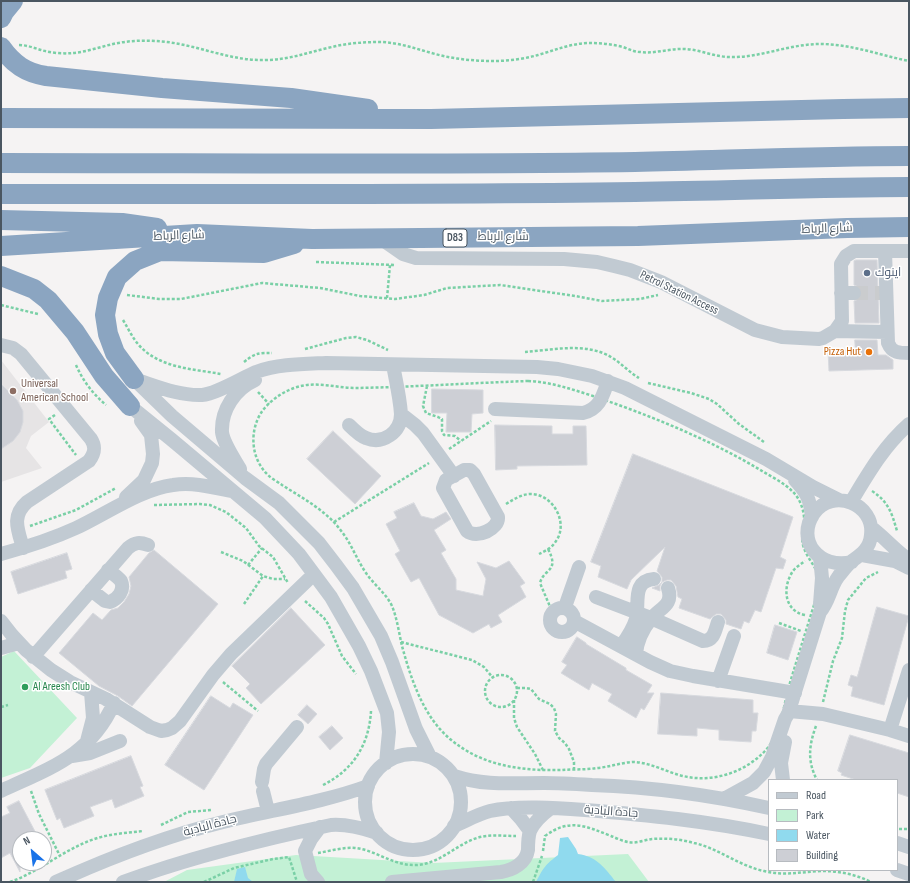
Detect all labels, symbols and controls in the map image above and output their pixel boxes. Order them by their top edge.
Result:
street label: شارع الرباط [801,221,853,237]
street label: شارع الرباط [153,228,205,244]
road number: D83 [443,229,467,247]
street label: شارع الرباط [477,230,529,244]
place label: اينوك [875,266,901,280]
street label: Petrol Station Access [638,268,720,318]
marker: اينوك [862,268,872,278]
place label: Pizza Hut [824,345,861,359]
marker: Pizza Hut [864,347,874,357]
place label: Universal American School [21,377,88,405]
marker: Universal American School [8,386,18,396]
place label: Al Areesh Club [33,680,90,694]
marker: Al Areesh Club [20,682,30,692]
legend [768,779,898,871]
text: Road [806,788,826,803]
street label: جادة البادية [583,803,639,821]
text: Park [806,808,824,823]
street label: جادة البادية [182,812,238,840]
text: Water [806,828,830,843]
north arrow [12,831,52,871]
text: N [21,834,32,848]
text: Building [806,848,838,863]

